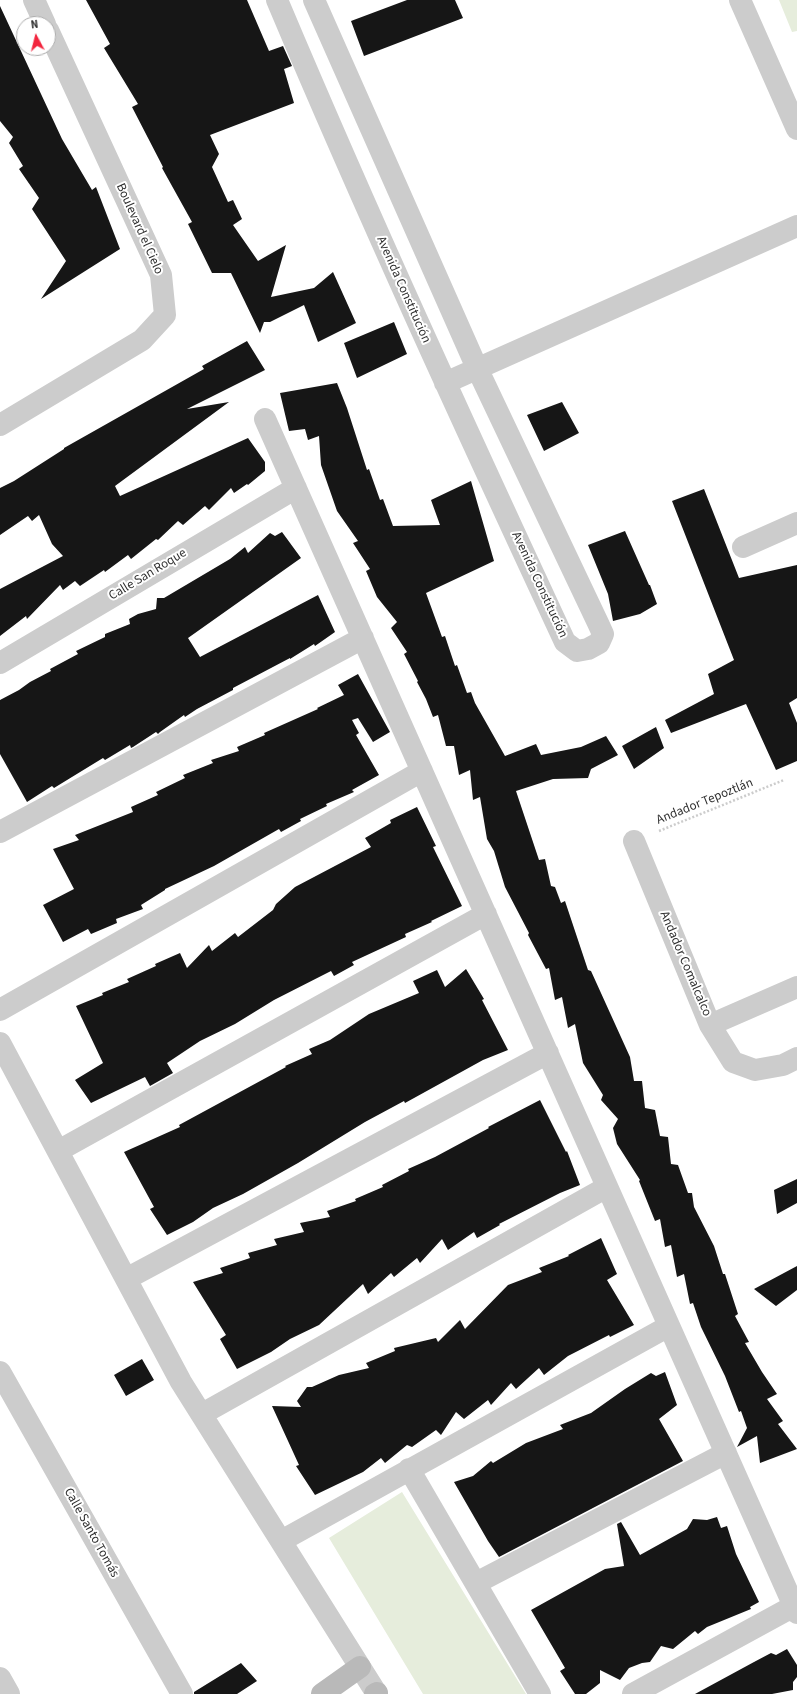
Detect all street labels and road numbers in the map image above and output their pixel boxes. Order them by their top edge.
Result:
street label: Boulevard el Cielo [112,181,166,277]
street label: Avenida Constitución [372,234,434,346]
street label: Avenida Constitución [508,529,570,641]
street label: Calle San Roque [106,546,190,604]
street label: Andador Tepoztlán [654,775,756,829]
street label: Andador Comalcalco [656,909,714,1019]
street label: Calle Santo Tomás [60,1485,122,1581]

